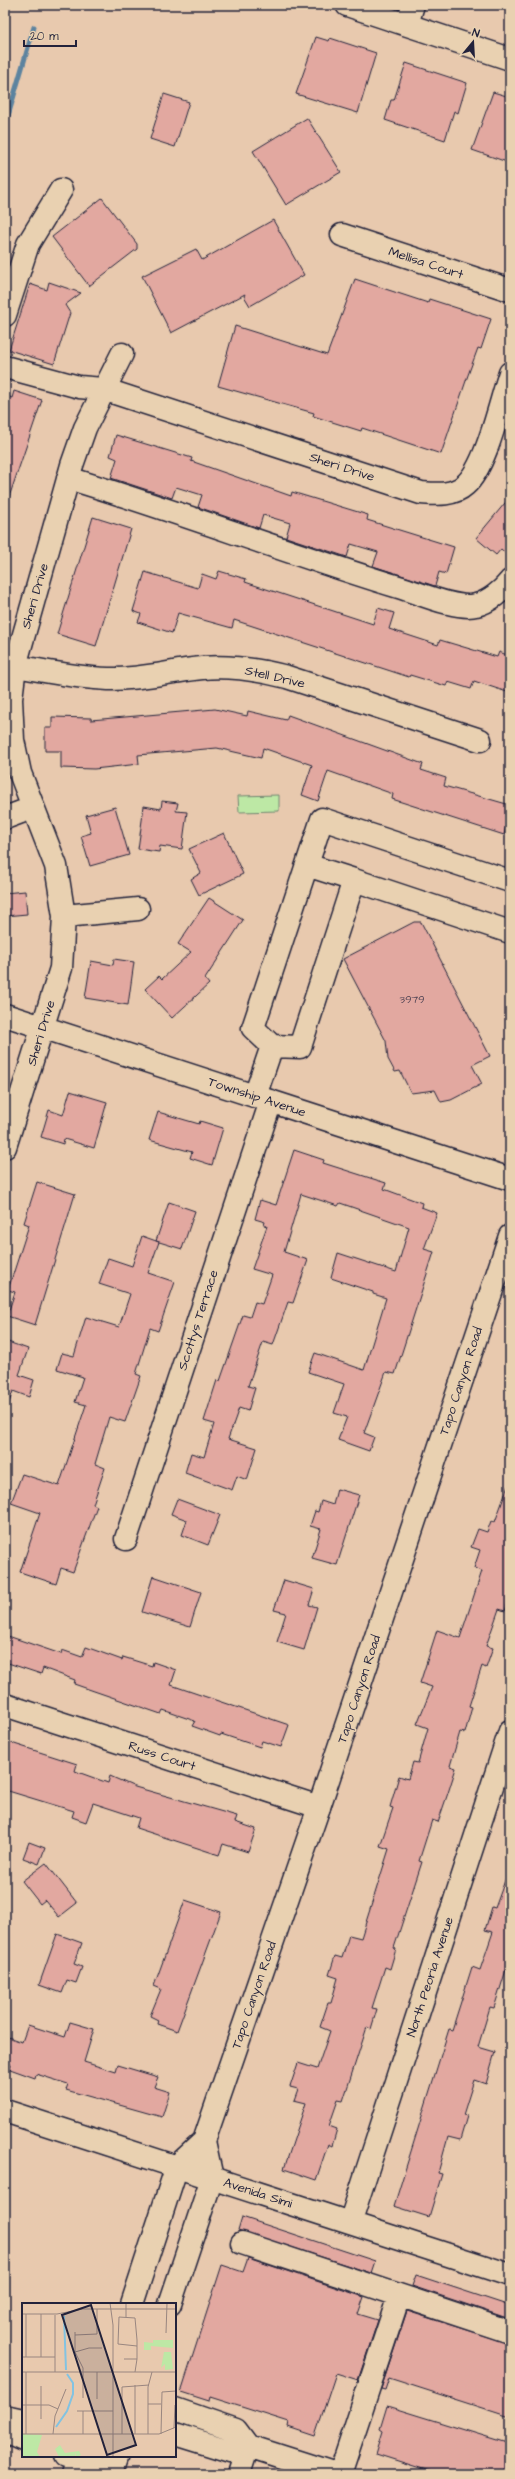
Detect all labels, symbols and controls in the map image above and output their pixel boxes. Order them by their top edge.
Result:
scale bar [24,22,76,48]
north arrow [453,22,493,62]
text: N [470,25,482,41]
text: 20 m [30,28,59,45]
street label: Mellisa Court [386,242,466,284]
street label: Sheri Drive [307,448,377,486]
street label: Sheri Drive [17,561,53,631]
street label: Stell Drive [243,661,307,693]
house number: 3979 [400,992,424,1007]
street label: Sheri Drive [23,998,59,1068]
street label: Township Avenue [206,1073,308,1121]
street label: Scottys Terrace [173,1267,224,1373]
street label: Tapo Canyon Road [435,1324,488,1438]
street label: Tapo Canyon Road [333,1632,386,1746]
street label: Russ Court [126,1737,199,1776]
street label: North Peoria Avenue [402,1915,458,2039]
street label: Tapo Canyon Road [227,1938,282,2052]
street label: Avenida Simi [221,2173,295,2213]
inset map [22,2303,176,2457]

